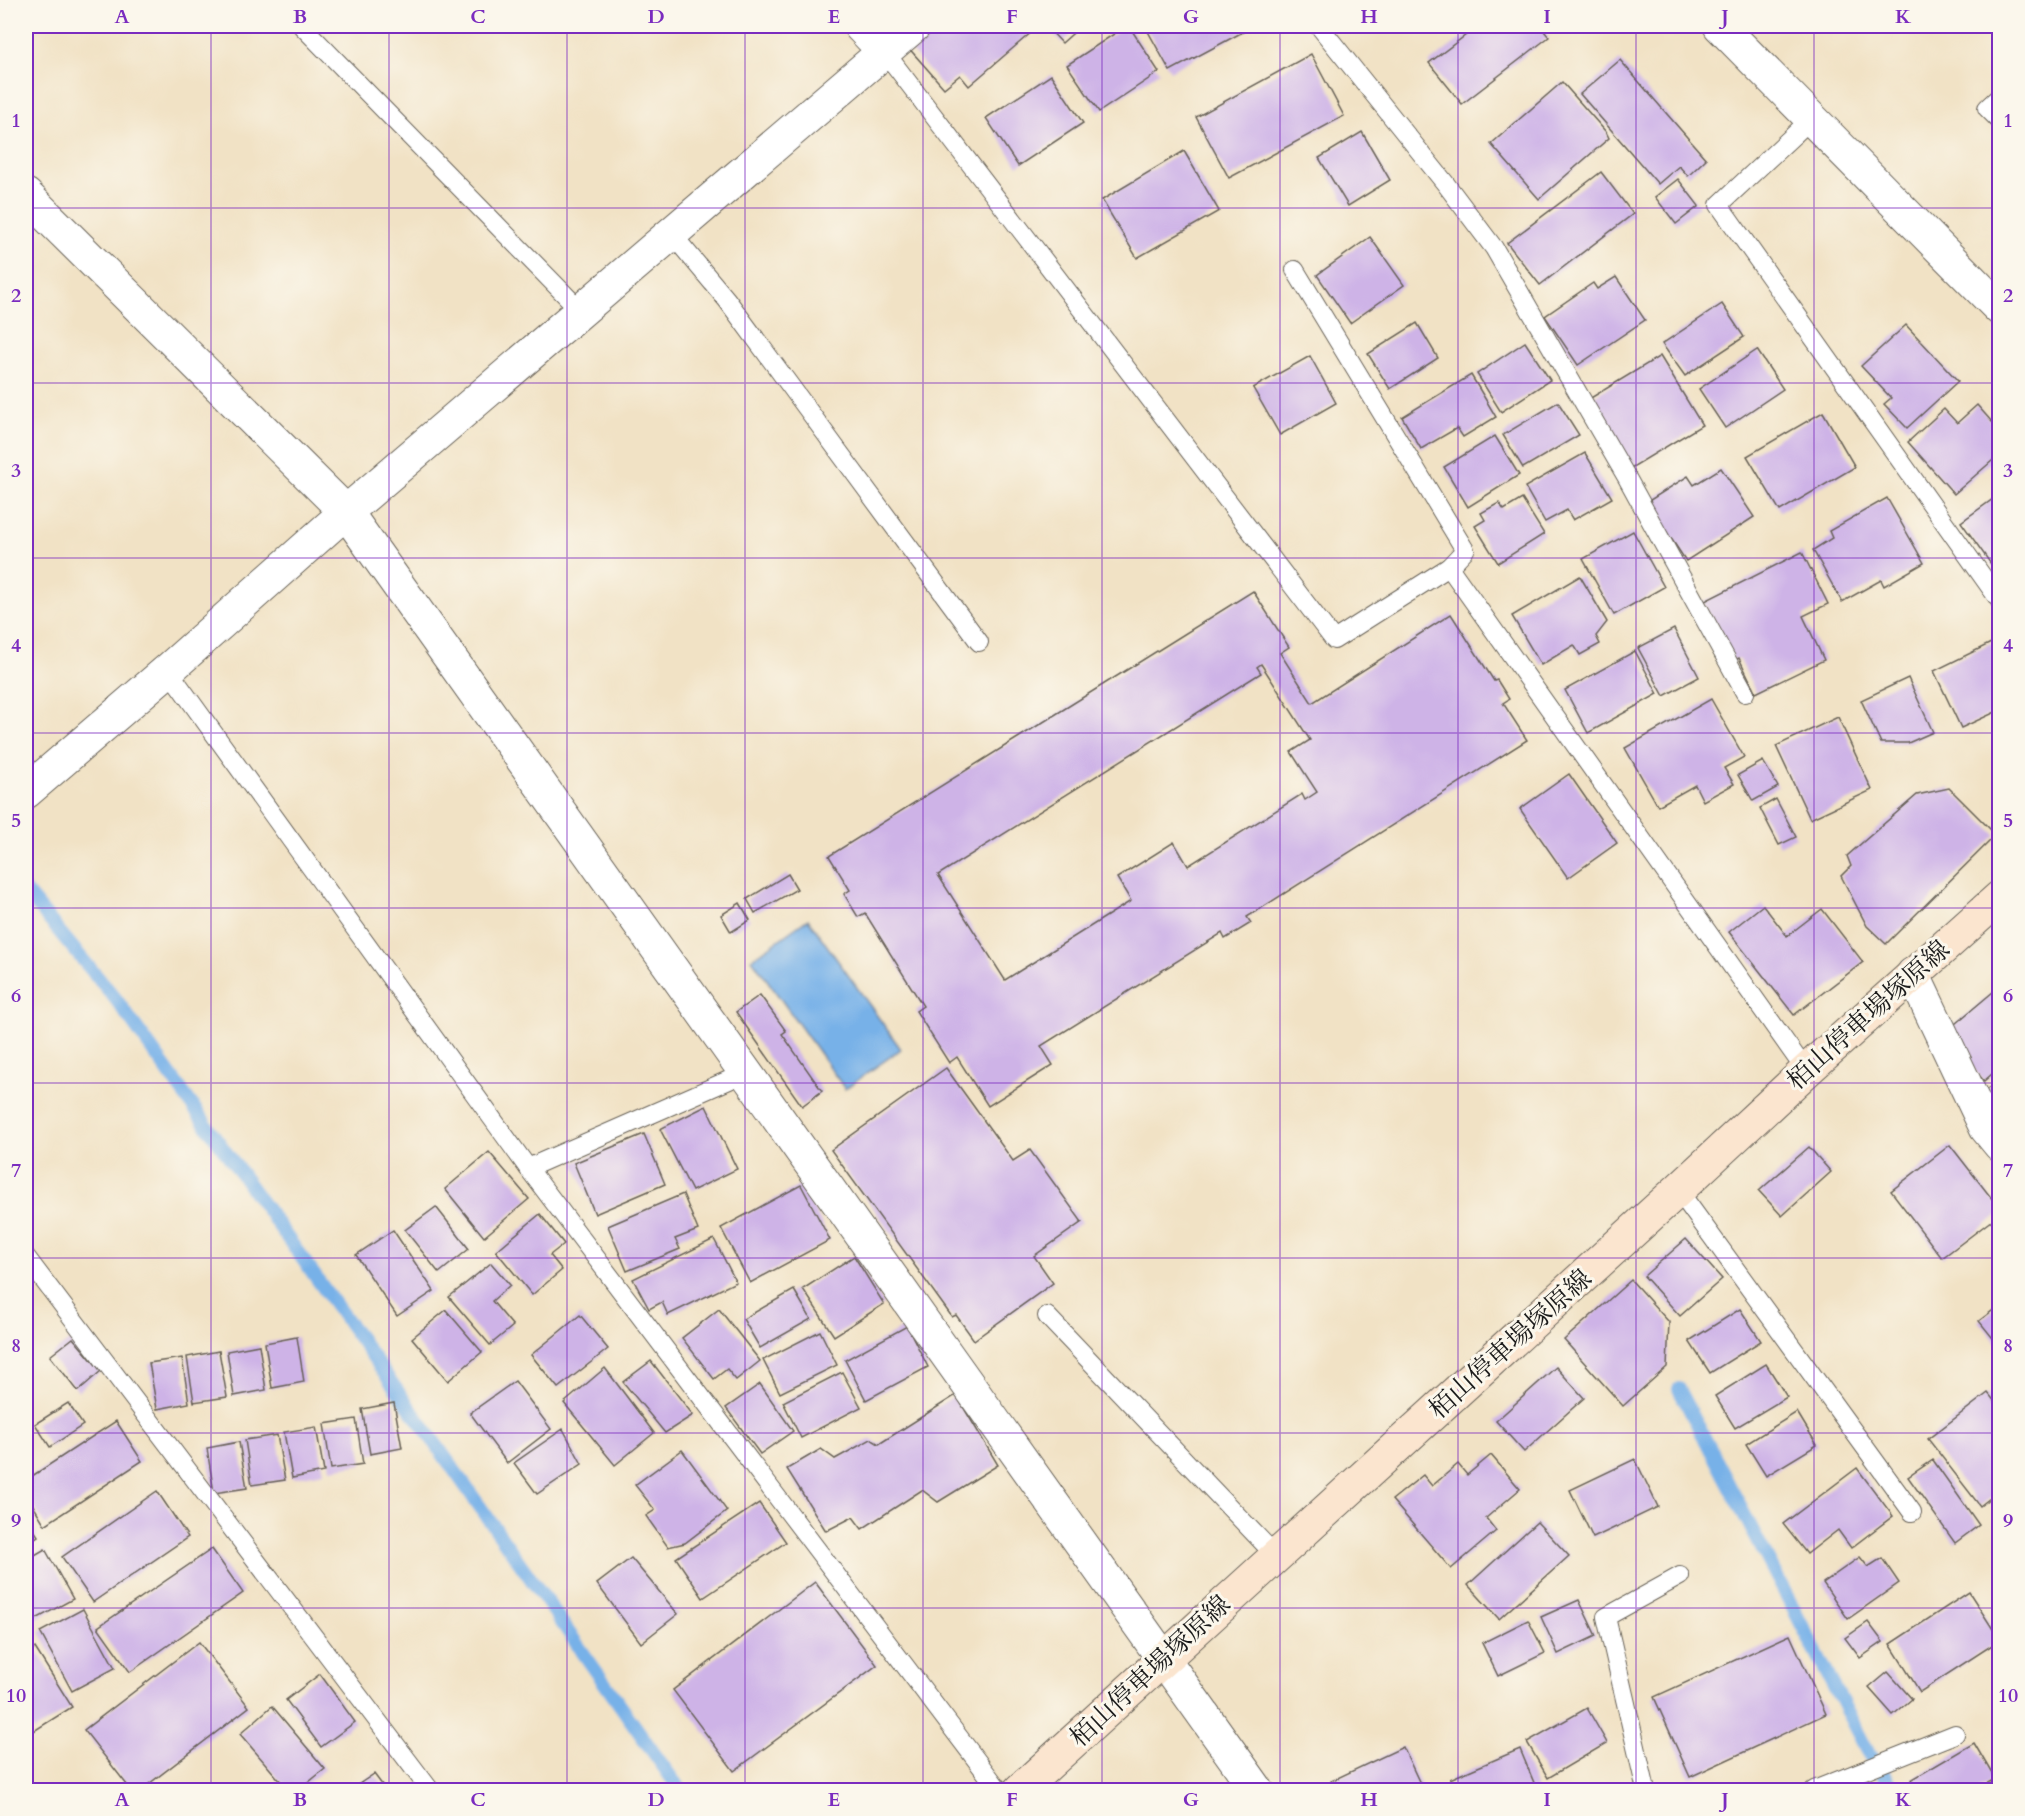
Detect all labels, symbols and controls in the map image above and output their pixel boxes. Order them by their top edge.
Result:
text: A [114,3,130,30]
text: B [293,3,307,30]
text: C [470,3,486,30]
text: D [647,3,665,30]
text: E [828,3,840,30]
text: F [1006,3,1018,30]
text: G [1183,3,1199,30]
text: H [1360,3,1378,30]
text: I [1543,3,1551,30]
text: J [1718,3,1729,30]
text: K [1895,3,1912,30]
text: 1 [11,107,21,134]
text: 1 [2003,107,2013,134]
text: 2 [11,282,21,309]
text: 2 [2003,282,2013,309]
text: 3 [11,457,21,484]
text: 3 [2003,457,2013,484]
text: 4 [11,632,21,659]
text: 4 [2003,632,2013,659]
text: 5 [11,807,21,834]
text: 5 [2003,807,2013,834]
street label: 栢山停車場塚原線 [1779,932,1957,1098]
text: 6 [11,982,21,1009]
text: 6 [2003,982,2013,1009]
text: 7 [11,1157,21,1184]
text: 7 [2003,1157,2013,1184]
street label: 栢山停車場塚原線 [1421,1261,1599,1427]
text: 8 [11,1332,21,1359]
text: 8 [2003,1332,2013,1359]
text: 9 [11,1507,21,1534]
text: 9 [2003,1507,2013,1534]
street label: 栢山停車場塚原線 [1062,1587,1238,1755]
text: 10 [6,1682,26,1709]
text: 10 [1998,1682,2018,1709]
text: A [114,1786,130,1813]
text: B [293,1786,307,1813]
text: C [470,1786,486,1813]
text: D [647,1786,665,1813]
text: E [828,1786,840,1813]
text: F [1006,1786,1018,1813]
text: G [1183,1786,1199,1813]
text: H [1360,1786,1378,1813]
text: I [1543,1786,1551,1813]
text: J [1718,1786,1729,1813]
text: K [1895,1786,1912,1813]

